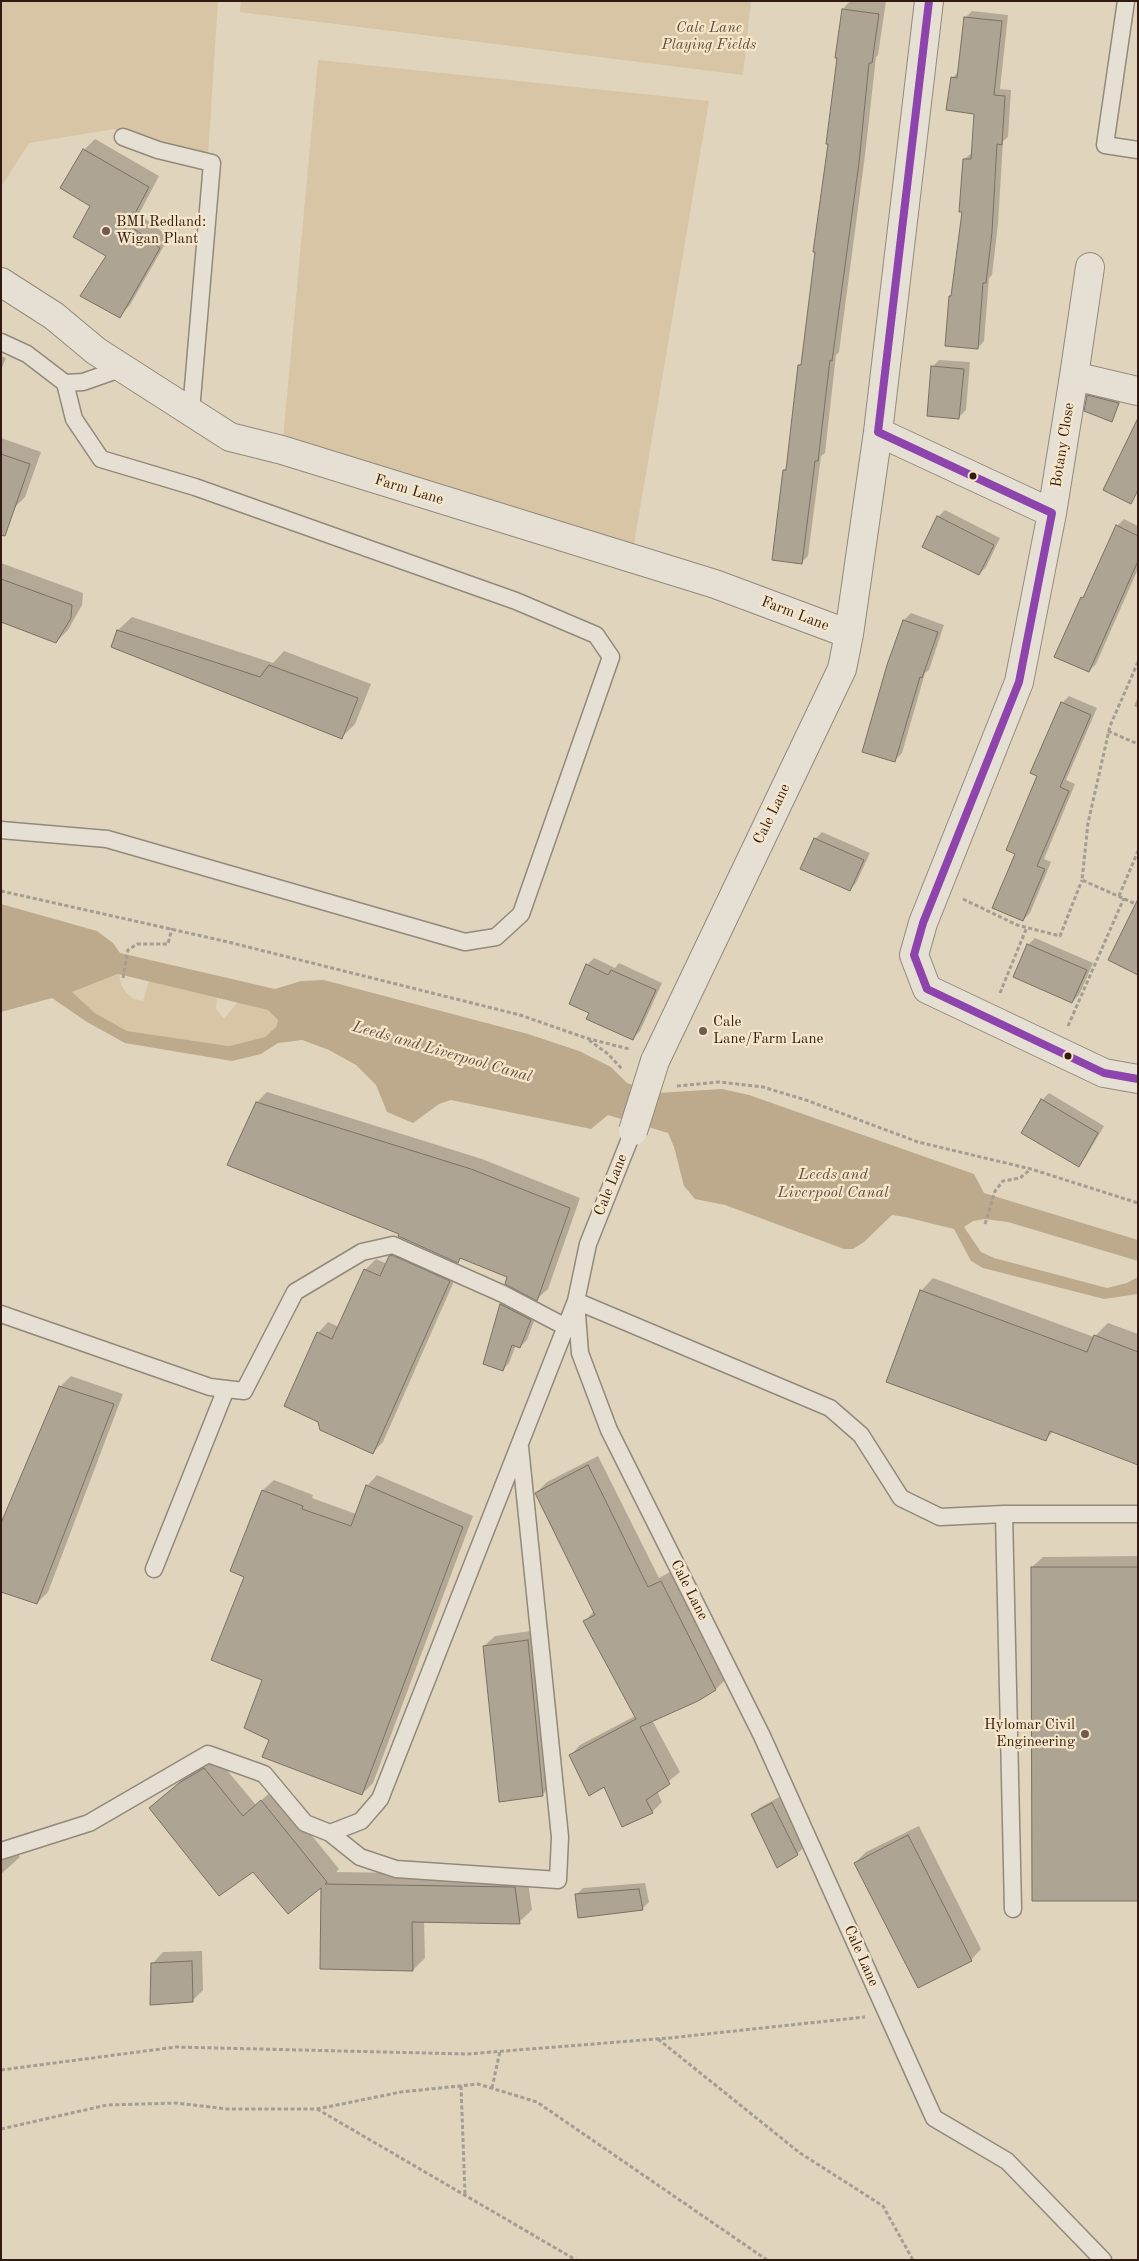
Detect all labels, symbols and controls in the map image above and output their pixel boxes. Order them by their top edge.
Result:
park label: Cale Lane Playing Fields [662,19,756,54]
place label: BMI Redland: Wigan Plant [116,213,206,248]
marker: BMI Redland: Wigan Plant [100,225,112,237]
street label: Botany Close [1047,401,1079,489]
street label: Farm Lane [372,471,446,509]
unlabelled marker [968,471,978,481]
street label: Farm Lane [758,593,832,635]
street label: Cale Lane [750,781,794,847]
place label: Cale Lane/Farm Lane [713,1013,824,1048]
water label: Leeds and Liverpool Canal [350,1017,534,1087]
marker: Cale Lane/Farm Lane [697,1025,709,1037]
unlabelled marker [1063,1051,1073,1061]
street label: Cale Lane [590,1151,632,1219]
water label: Leeds and Liverpool Canal [777,1165,889,1203]
street label: Cale Lane [666,1557,712,1623]
place label: Hylomar Civil Engineering [984,1716,1075,1751]
marker: Hylomar Civil Engineering [1079,1728,1091,1740]
street label: Cale Lane [840,1923,882,1989]

